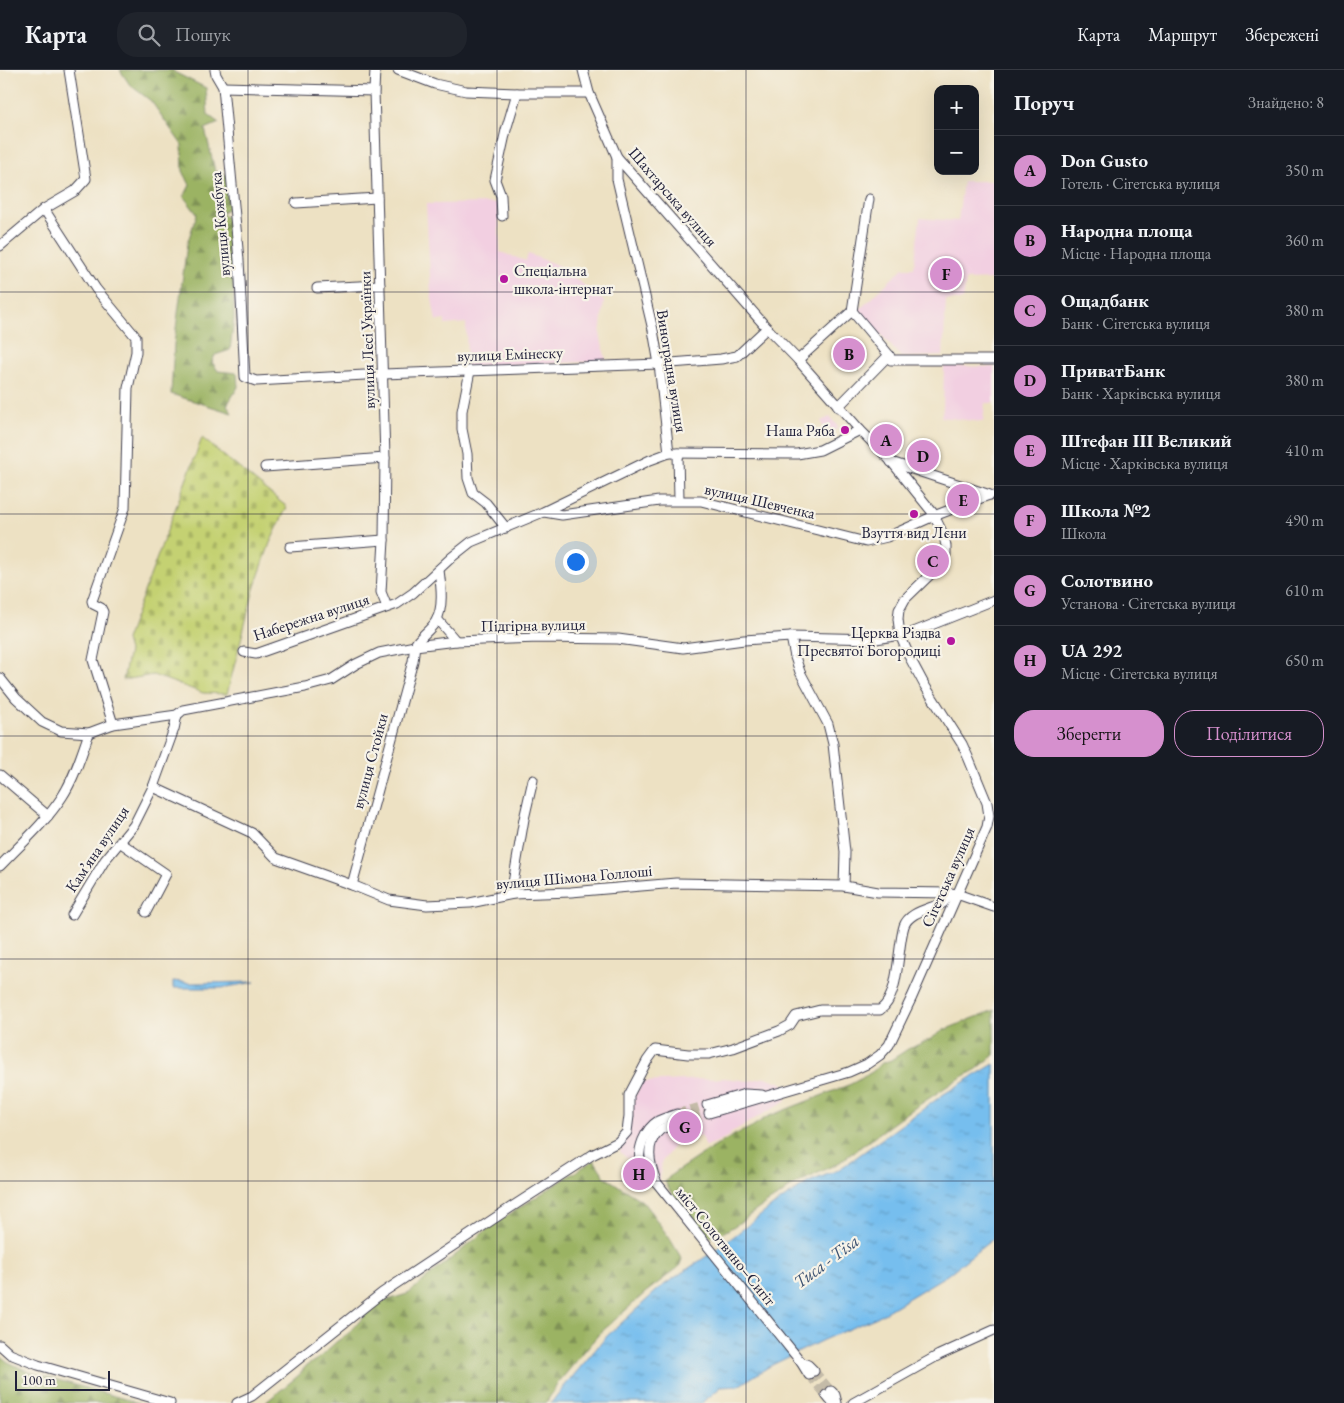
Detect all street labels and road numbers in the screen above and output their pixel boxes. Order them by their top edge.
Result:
street label: Шахтарська вулиця [624,143,722,251]
street label: вулиця Кожбука [205,170,235,277]
street label: вулиця Лесі Українки [354,270,380,409]
street label: Виноградна вулиця [652,308,692,434]
street label: вулиця Емінеску [457,342,564,366]
street label: вулиця Шевченка [703,478,818,524]
street label: Набережна вулиця [250,588,372,646]
street label: Підгірна вулиця [480,614,586,636]
street label: вулиця Стойки [347,710,393,811]
street label: Камʼяна вулиця [60,802,134,896]
street label: Сігетська вулиця [916,823,980,931]
street label: вулиця Шімона Голлоші [495,860,653,894]
street label: міст Солотвино–Сигіт [671,1182,781,1310]

